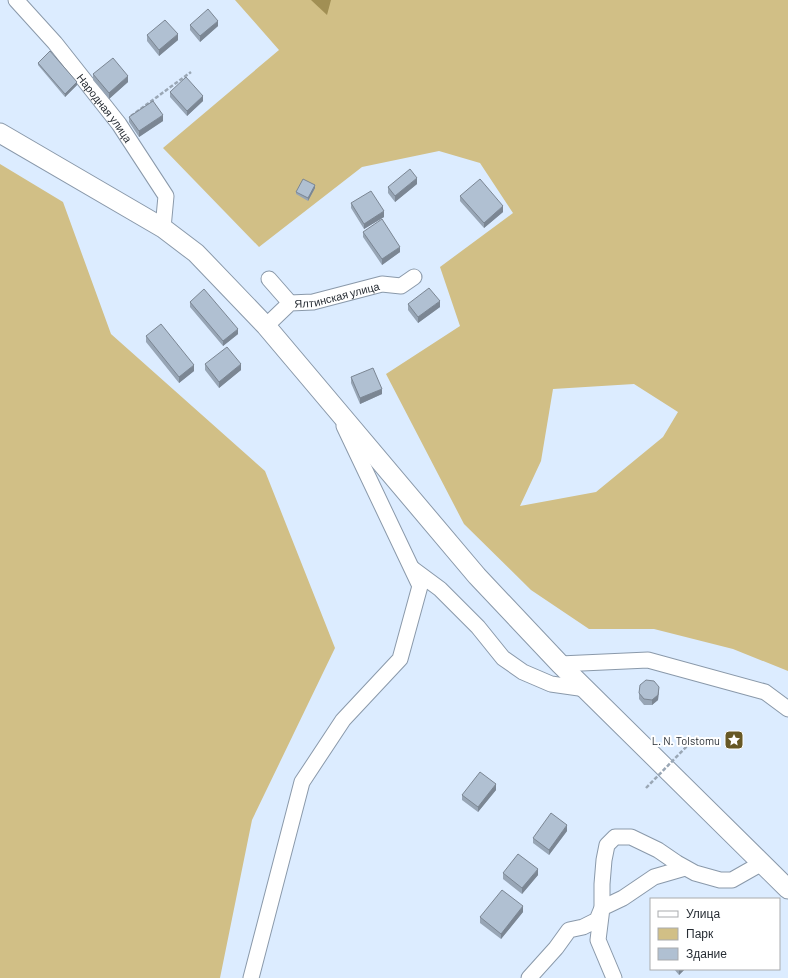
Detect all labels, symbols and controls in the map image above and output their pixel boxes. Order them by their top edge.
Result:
street label: Народная улица [75,71,136,145]
street label: Ялтинская улица [294,278,381,309]
place icon: L. N. Tolstomu [723,729,745,751]
place label: L. N. Tolstomu [652,734,720,747]
legend [650,898,780,970]
text: Улица [686,906,720,921]
text: Парк [686,926,714,941]
text: Здание [686,946,727,961]

